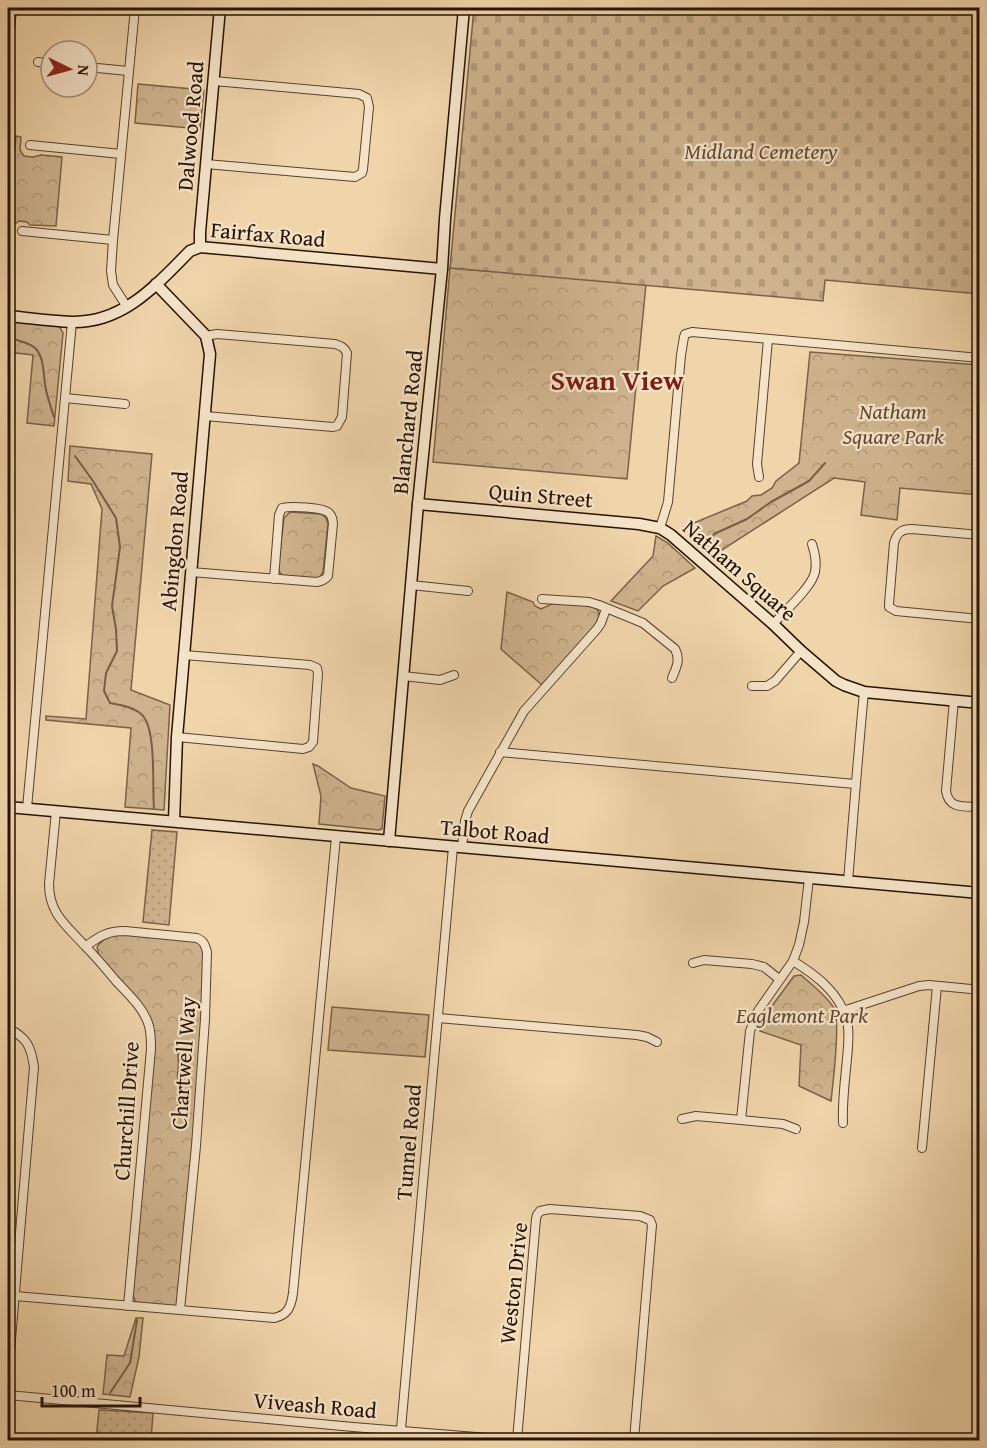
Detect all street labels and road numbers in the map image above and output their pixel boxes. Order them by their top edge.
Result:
street label: Dalwood Road [168,59,212,192]
street label: Fairfax Road [209,213,327,255]
street label: Blanchard Road [384,348,431,496]
street label: Abingdon Road [152,469,196,612]
street label: Quin Street [488,475,595,516]
street label: Natham Square [676,511,804,629]
street label: Talbot Road [439,810,551,852]
street label: Chartwell Way [162,995,204,1131]
street label: Churchill Drive [105,1040,147,1182]
street label: Tunnel Road [387,1082,429,1201]
street label: Weston Drive [491,1220,535,1346]
street label: Viveash Road [252,1384,378,1426]

